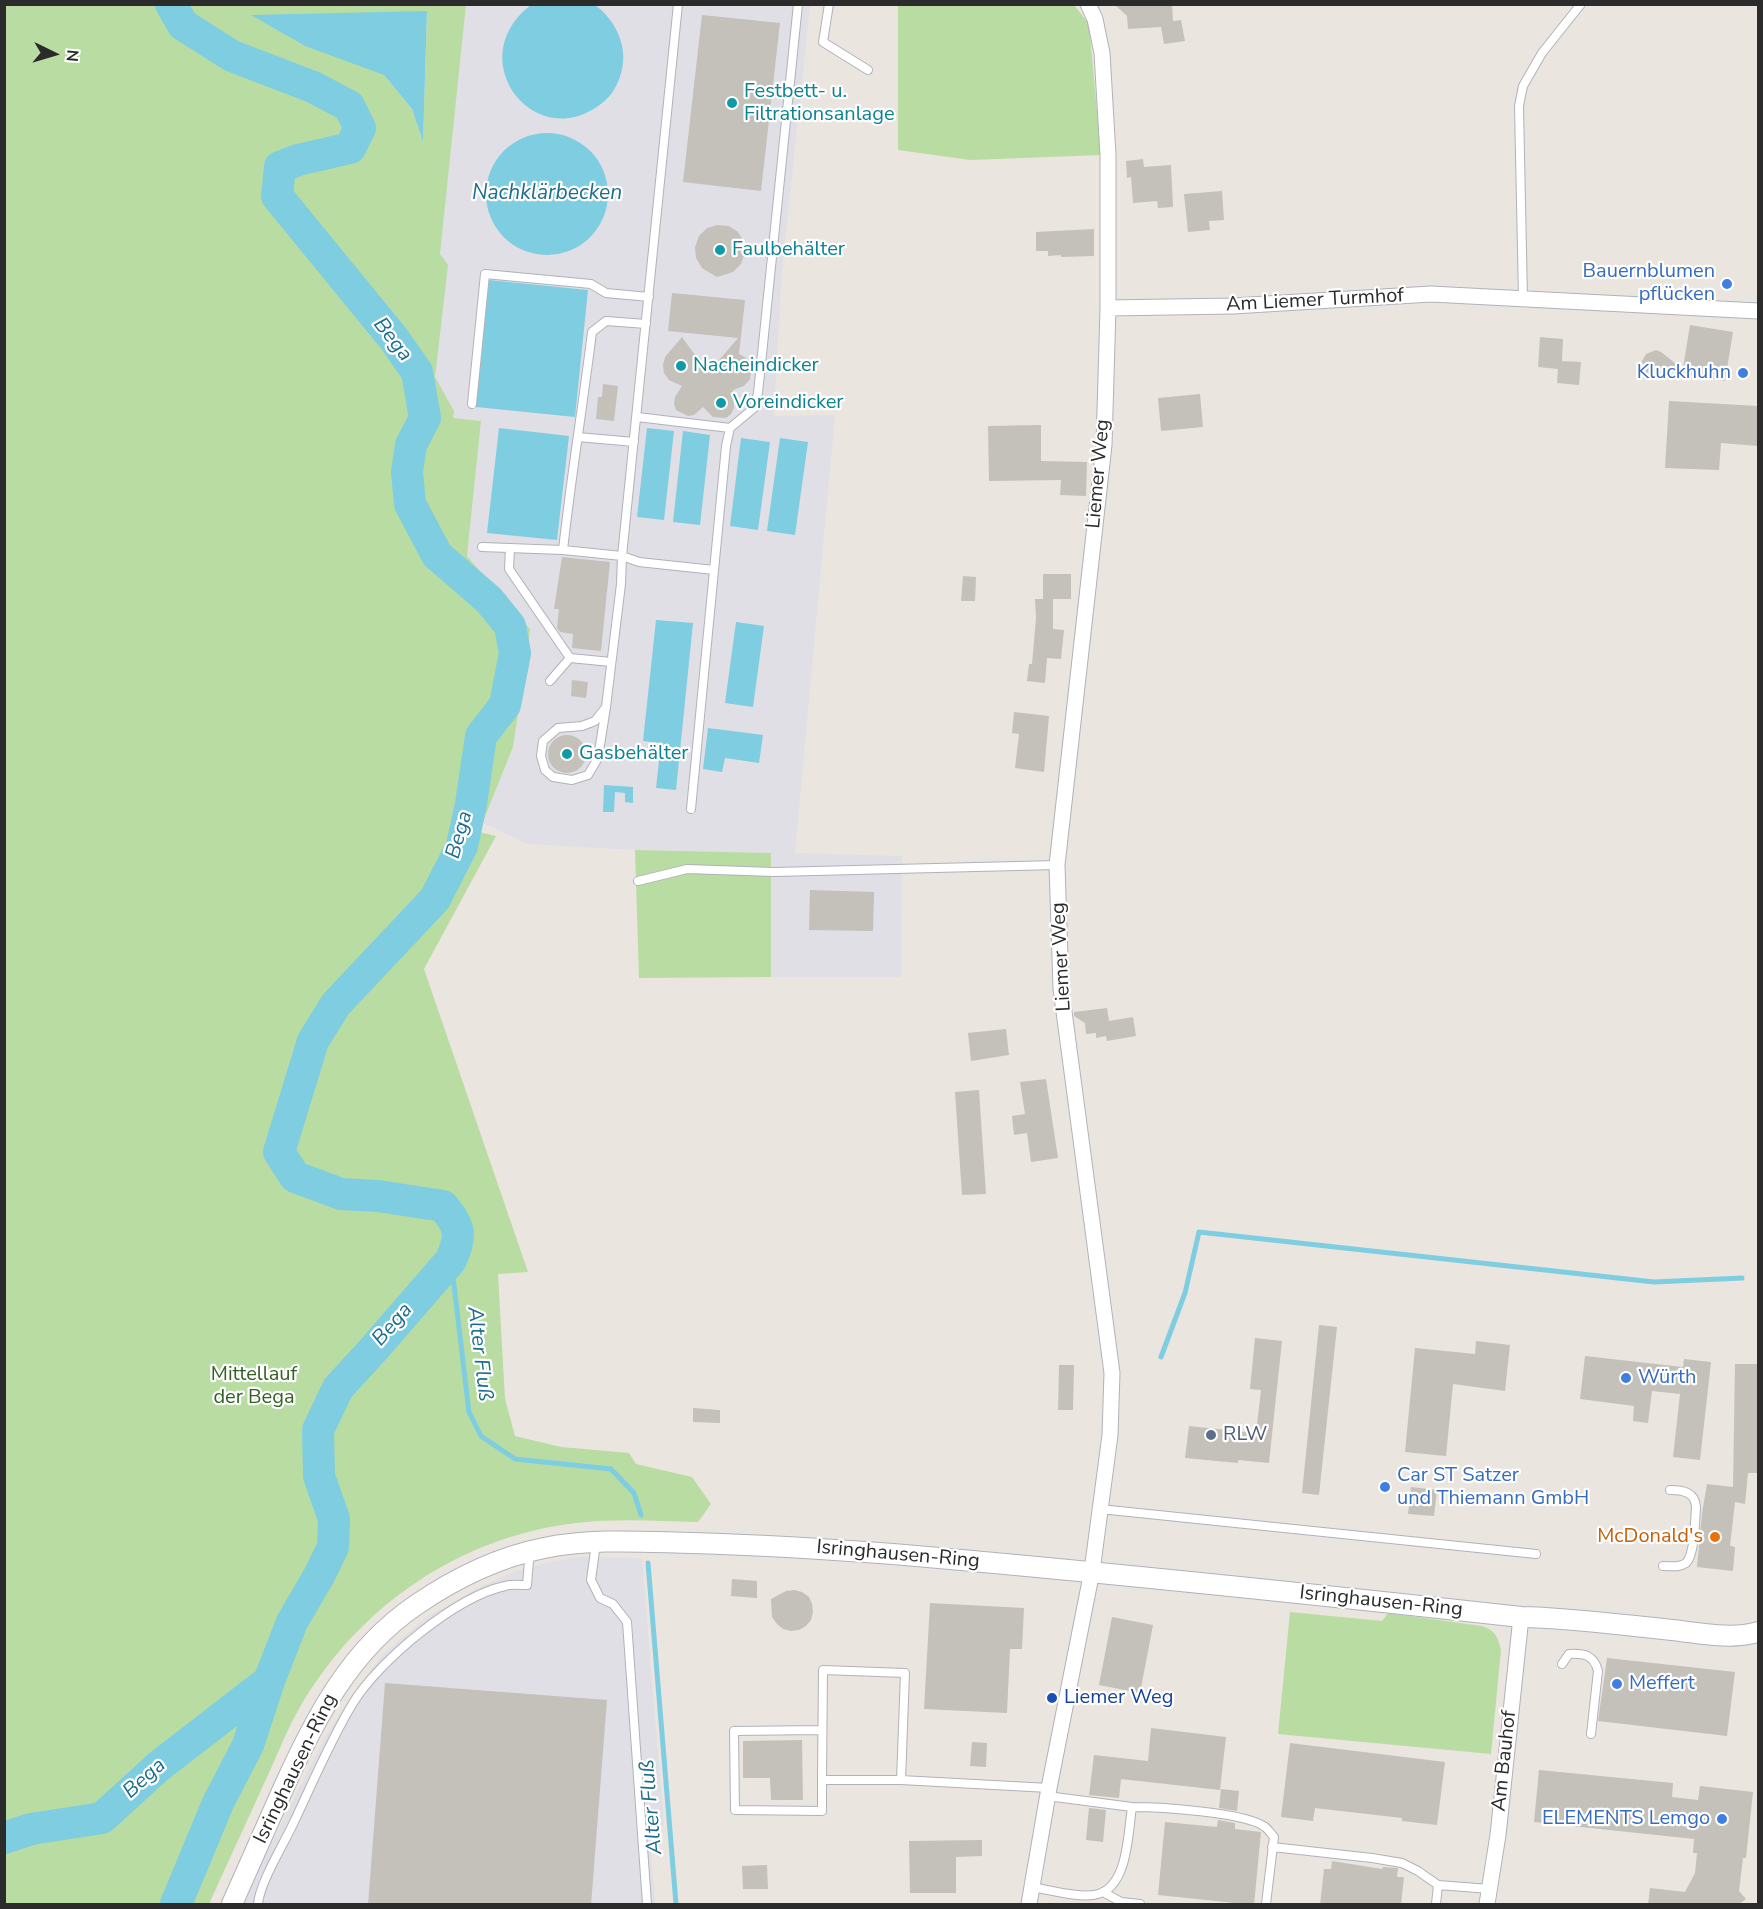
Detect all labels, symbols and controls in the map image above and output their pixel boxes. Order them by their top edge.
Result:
north arrow [24,24,84,84]
text: N [60,49,83,62]
place label: Festbett- u. Filtrationsanlage [744,80,895,127]
marker: Festbett- u. Filtrationsanlage [725,96,739,110]
water label: Nachklärbecken [472,181,622,207]
place label: Faulbehälter [732,238,845,262]
marker: Faulbehälter [713,243,727,257]
place label: Bauernblumen pflücken [1583,260,1715,307]
marker: Bauernblumen pflücken [1720,277,1734,291]
street label: Am Liemer Turmhof [1225,284,1405,318]
water label: Bega [367,313,417,367]
place label: Nacheindicker [693,354,819,378]
marker: Nacheindicker [674,359,688,373]
place label: Kluckhuhn [1637,361,1731,385]
marker: Kluckhuhn [1736,366,1750,380]
place label: Voreindicker [733,391,844,415]
marker: Voreindicker [714,396,728,410]
street label: Liemer Weg [1082,418,1116,530]
place label: Gasbehälter [579,742,688,766]
marker: Gasbehälter [560,747,574,761]
water label: Bega [441,808,479,862]
street label: Liemer Weg [1047,902,1077,1012]
water label: Bega [367,1298,419,1352]
water label: Alter Fluß [461,1305,497,1403]
park label: Mittellauf der Bega [211,1363,297,1410]
place label: Würth [1638,1366,1696,1390]
marker: Würth [1619,1371,1633,1385]
place label: RLW [1223,1423,1267,1447]
marker: RLW [1204,1428,1218,1442]
place label: Car ST Satzer und Thiemann GmbH [1397,1464,1589,1511]
marker: Car ST Satzer und Thiemann GmbH [1378,1480,1392,1494]
place label: McDonald's [1597,1525,1703,1549]
marker: McDonald's [1708,1530,1722,1544]
street label: Isringhausen-Ring [815,1536,981,1574]
street label: Isringhausen-Ring [1298,1581,1464,1623]
place label: Meffert [1629,1672,1695,1696]
marker: Meffert [1610,1677,1624,1691]
place label: Liemer Weg [1064,1686,1173,1710]
street label: Isringhausen-Ring [249,1690,343,1848]
marker: Liemer Weg [1045,1691,1059,1705]
street label: Am Bauhof [1488,1709,1522,1813]
water label: Bega [118,1753,172,1805]
water label: Alter Fluß [635,1759,669,1855]
place label: ELEMENTS Lemgo [1542,1807,1710,1831]
marker: ELEMENTS Lemgo [1715,1812,1729,1826]

